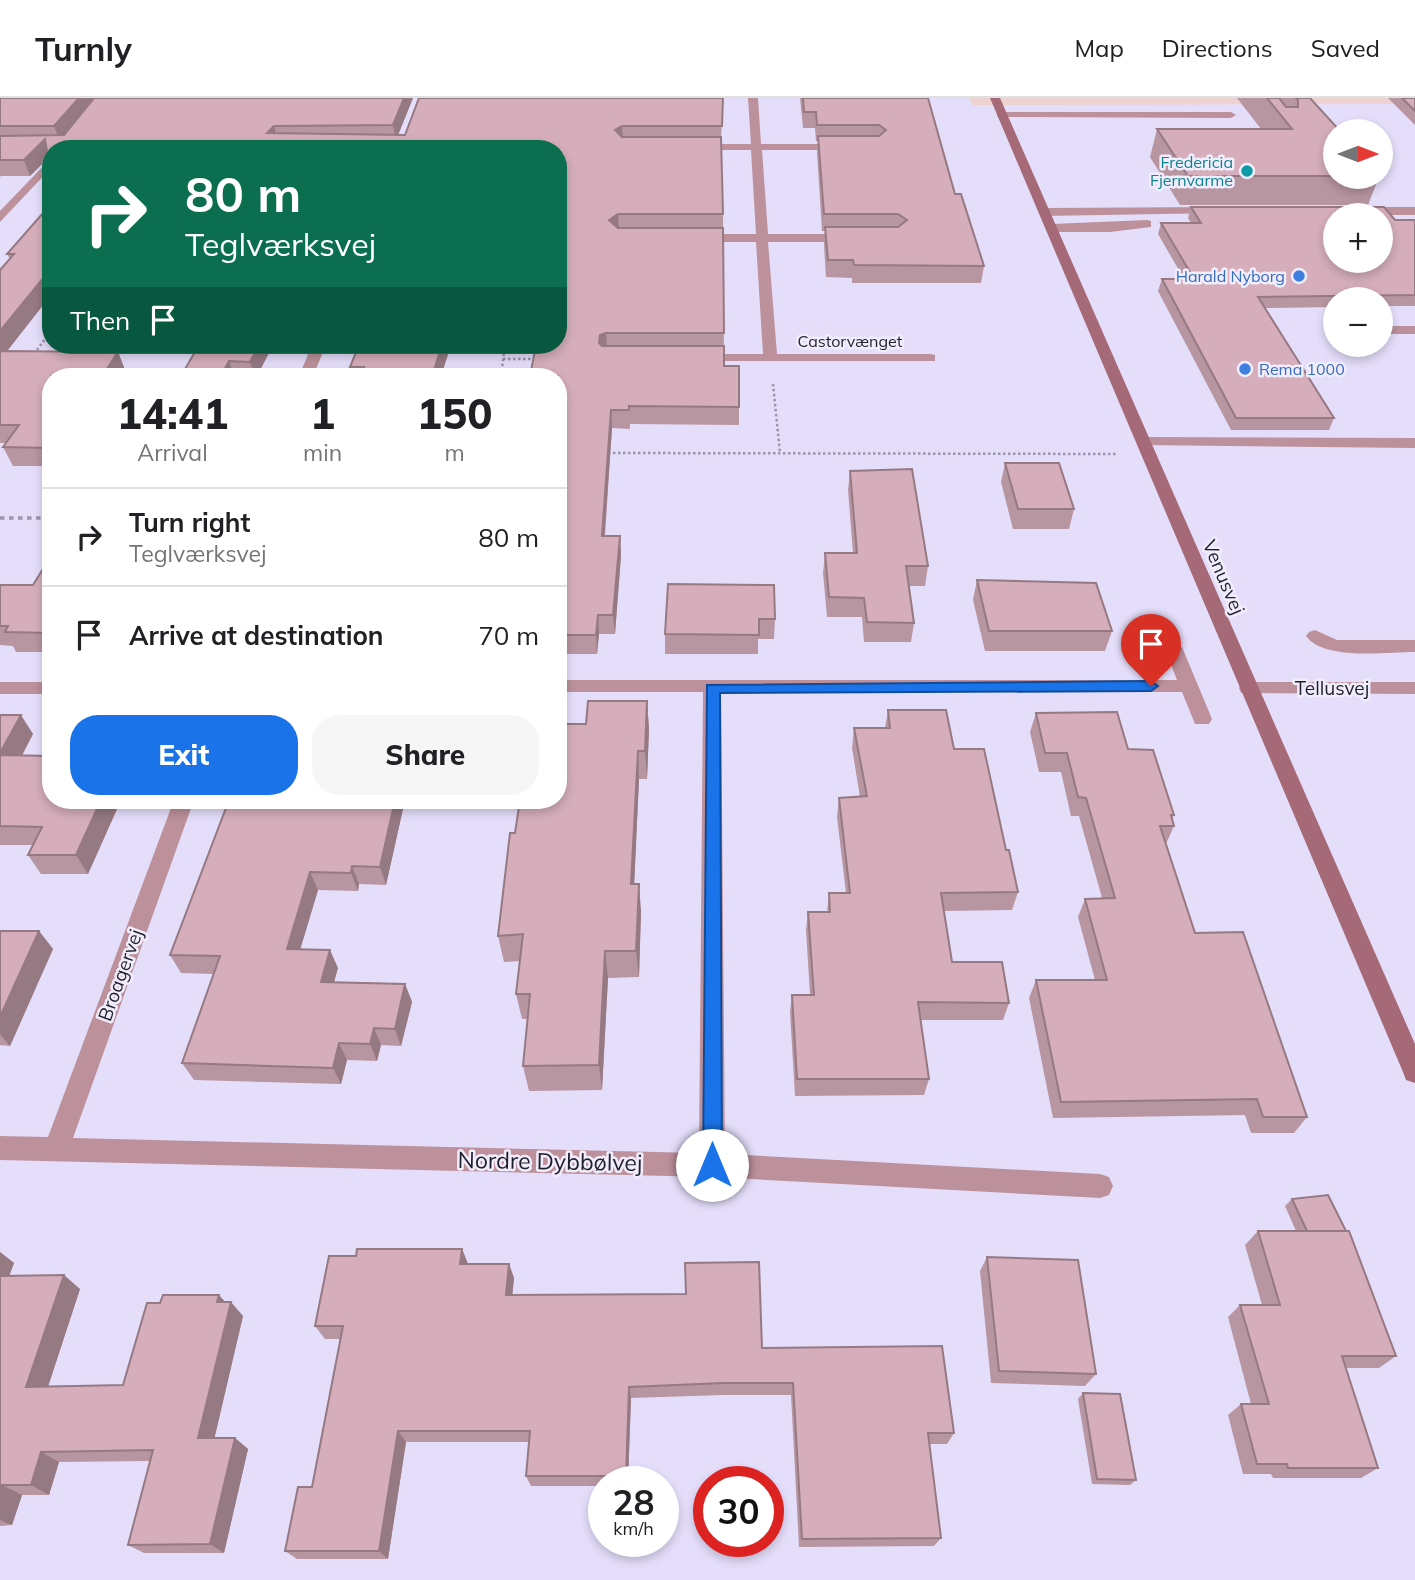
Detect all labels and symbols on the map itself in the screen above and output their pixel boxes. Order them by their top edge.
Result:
north arrow [1323,119,1393,189]
place label: Fredericia Fjernvarme [1150,152,1233,190]
marker: Fredericia Fjernvarme [1239,163,1255,179]
place label: Harald Nyborg [1176,266,1285,286]
marker: Harald Nyborg [1291,268,1307,284]
street label: Castorvænget [798,331,903,351]
place label: Rema 1000 [1259,359,1345,379]
marker: Rema 1000 [1237,361,1253,377]
street label: Venusvej [1198,536,1250,618]
pin [1121,614,1181,686]
street label: Tellusvej [1295,676,1369,700]
street label: Broagervej [92,926,148,1024]
position arrow [675,1128,749,1202]
street label: Nordre Dybbølvej [457,1145,643,1177]
speed limit sign: 30 [693,1466,784,1557]

